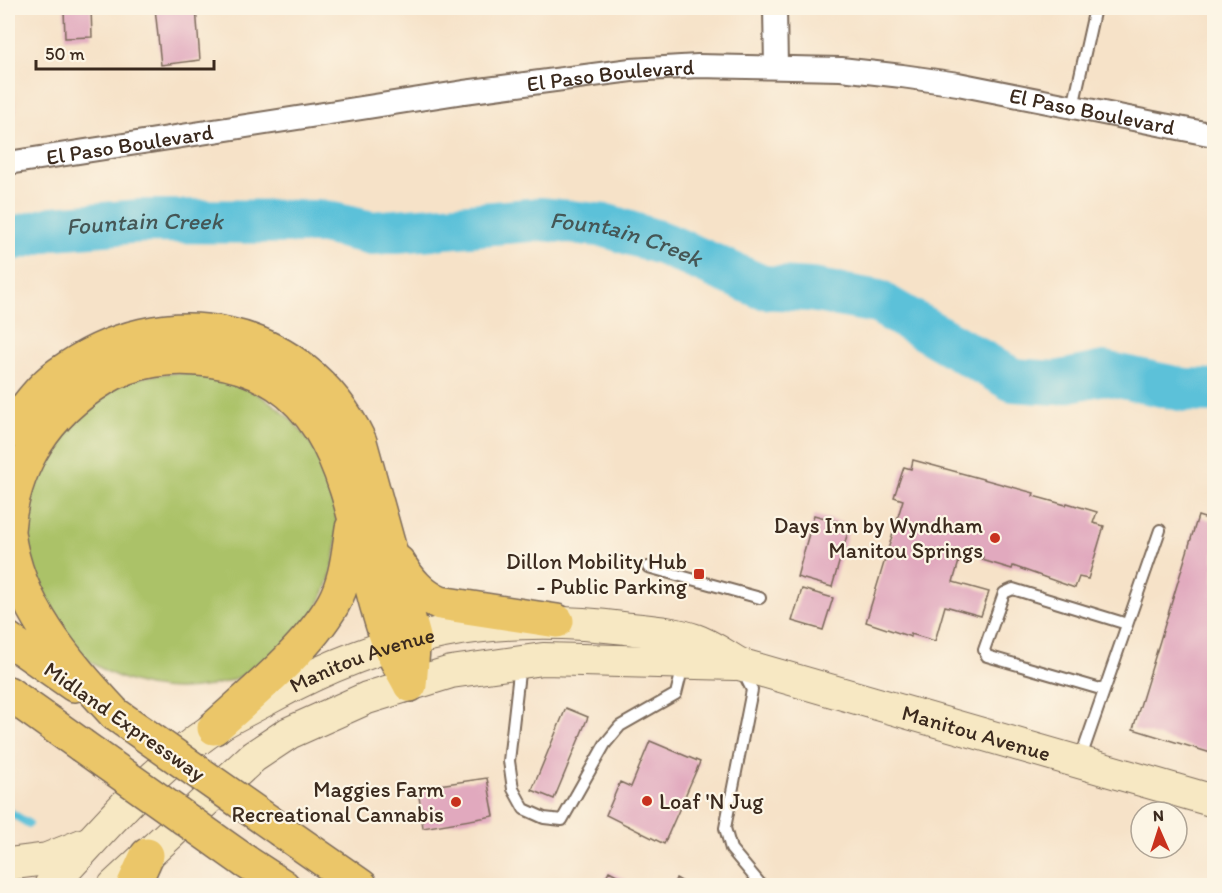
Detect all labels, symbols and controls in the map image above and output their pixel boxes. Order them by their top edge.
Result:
scale bar [36,33,214,71]
text: 50 m [45,43,85,65]
street label: El Paso Boulevard [525,53,695,98]
street label: El Paso Boulevard [1007,82,1177,141]
street label: El Paso Boulevard [44,118,215,171]
water label: Fountain Creek [548,205,708,274]
water label: Fountain Creek [65,206,225,241]
place label: Days Inn by Wyndham Manitou Springs [774,512,983,564]
marker: Days Inn by Wyndham Manitou Springs [988,531,1002,545]
place label: Dillon Mobility Hub - Public Parking [506,548,688,600]
marker: Dillon Mobility Hub - Public Parking [692,567,706,581]
street label: Manitou Avenue [285,621,437,699]
street label: Midland Expressway [39,656,211,788]
street label: Manitou Avenue [899,699,1054,767]
place label: Maggies Farm Recreational Cannabis [232,776,444,828]
place label: Loaf 'N Jug [659,788,764,815]
marker: Loaf 'N Jug [640,794,654,808]
marker: Maggies Farm Recreational Cannabis [449,795,463,809]
north arrow [1129,800,1189,860]
text: N [1152,806,1164,825]

